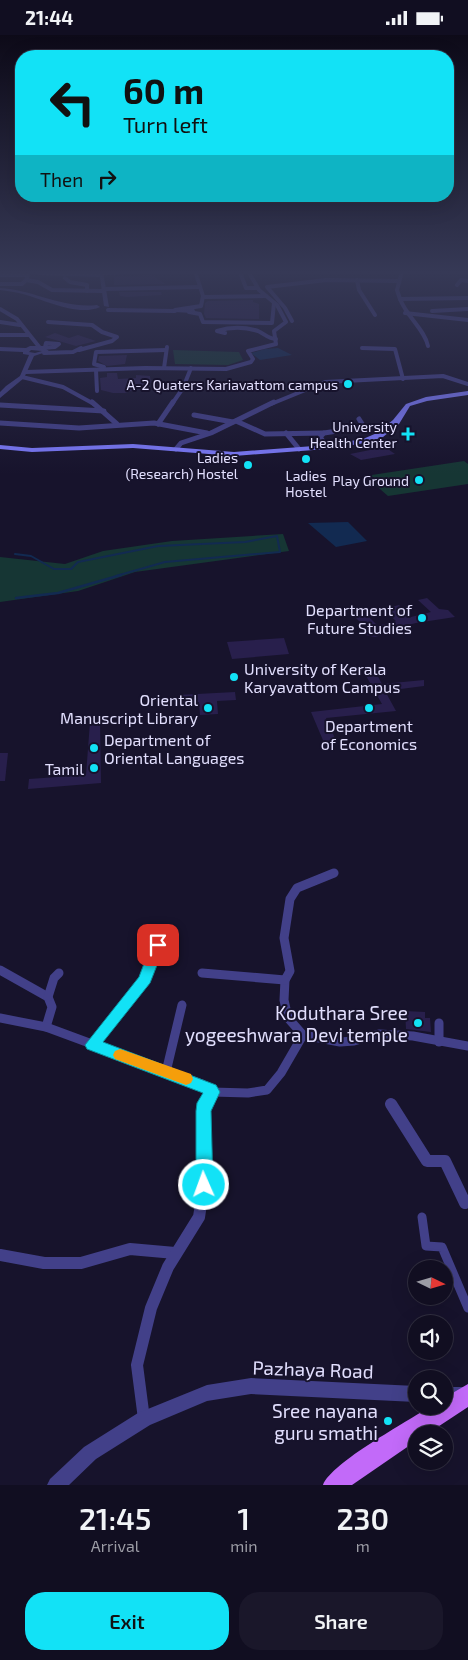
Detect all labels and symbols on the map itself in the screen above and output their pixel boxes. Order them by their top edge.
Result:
place label: A-2 Quaters Kariavattom campus [127,376,338,393]
marker: A-2 Quaters Kariavattom campus [342,378,354,390]
place label: University Health Center [310,418,398,451]
marker: University Health Center [401,427,415,441]
place label: Ladies (Research) Hostel [126,449,239,482]
marker: Ladies Hostel [300,453,312,465]
marker: Ladies (Research) Hostel [242,459,254,471]
place label: Ladies Hostel [285,467,328,500]
place label: Play Ground [332,472,409,489]
marker: Play Ground [413,474,425,486]
place label: Department of Future Studies [305,600,413,637]
marker: Department of Future Studies [416,612,428,624]
place label: University of Kerala Karyavattom Campus [244,659,400,696]
marker: University of Kerala Karyavattom Campus [228,671,240,683]
place label: Oriental Manuscript Library [60,690,199,727]
marker: Oriental Manuscript Library [202,702,214,714]
marker: Department of Economics [363,702,375,714]
place label: Department of Economics [321,716,417,753]
place label: Department of Oriental Languages [104,730,244,767]
marker: Department of Oriental Languages [88,742,100,754]
place label: Tamil [45,759,84,778]
marker: Tamil [88,762,100,774]
pin [137,924,179,966]
place label: Koduthara Sree yogeeshwara Devi temple [185,1001,408,1046]
marker: Koduthara Sree yogeeshwara Devi temple [412,1017,424,1029]
position arrow [177,1158,229,1210]
north arrow [408,1260,452,1305]
street label: Pazhaya Road [252,1355,374,1383]
place label: Sree nayana guru smathi [272,1399,378,1444]
marker: Sree nayana guru smathi [382,1415,394,1427]

